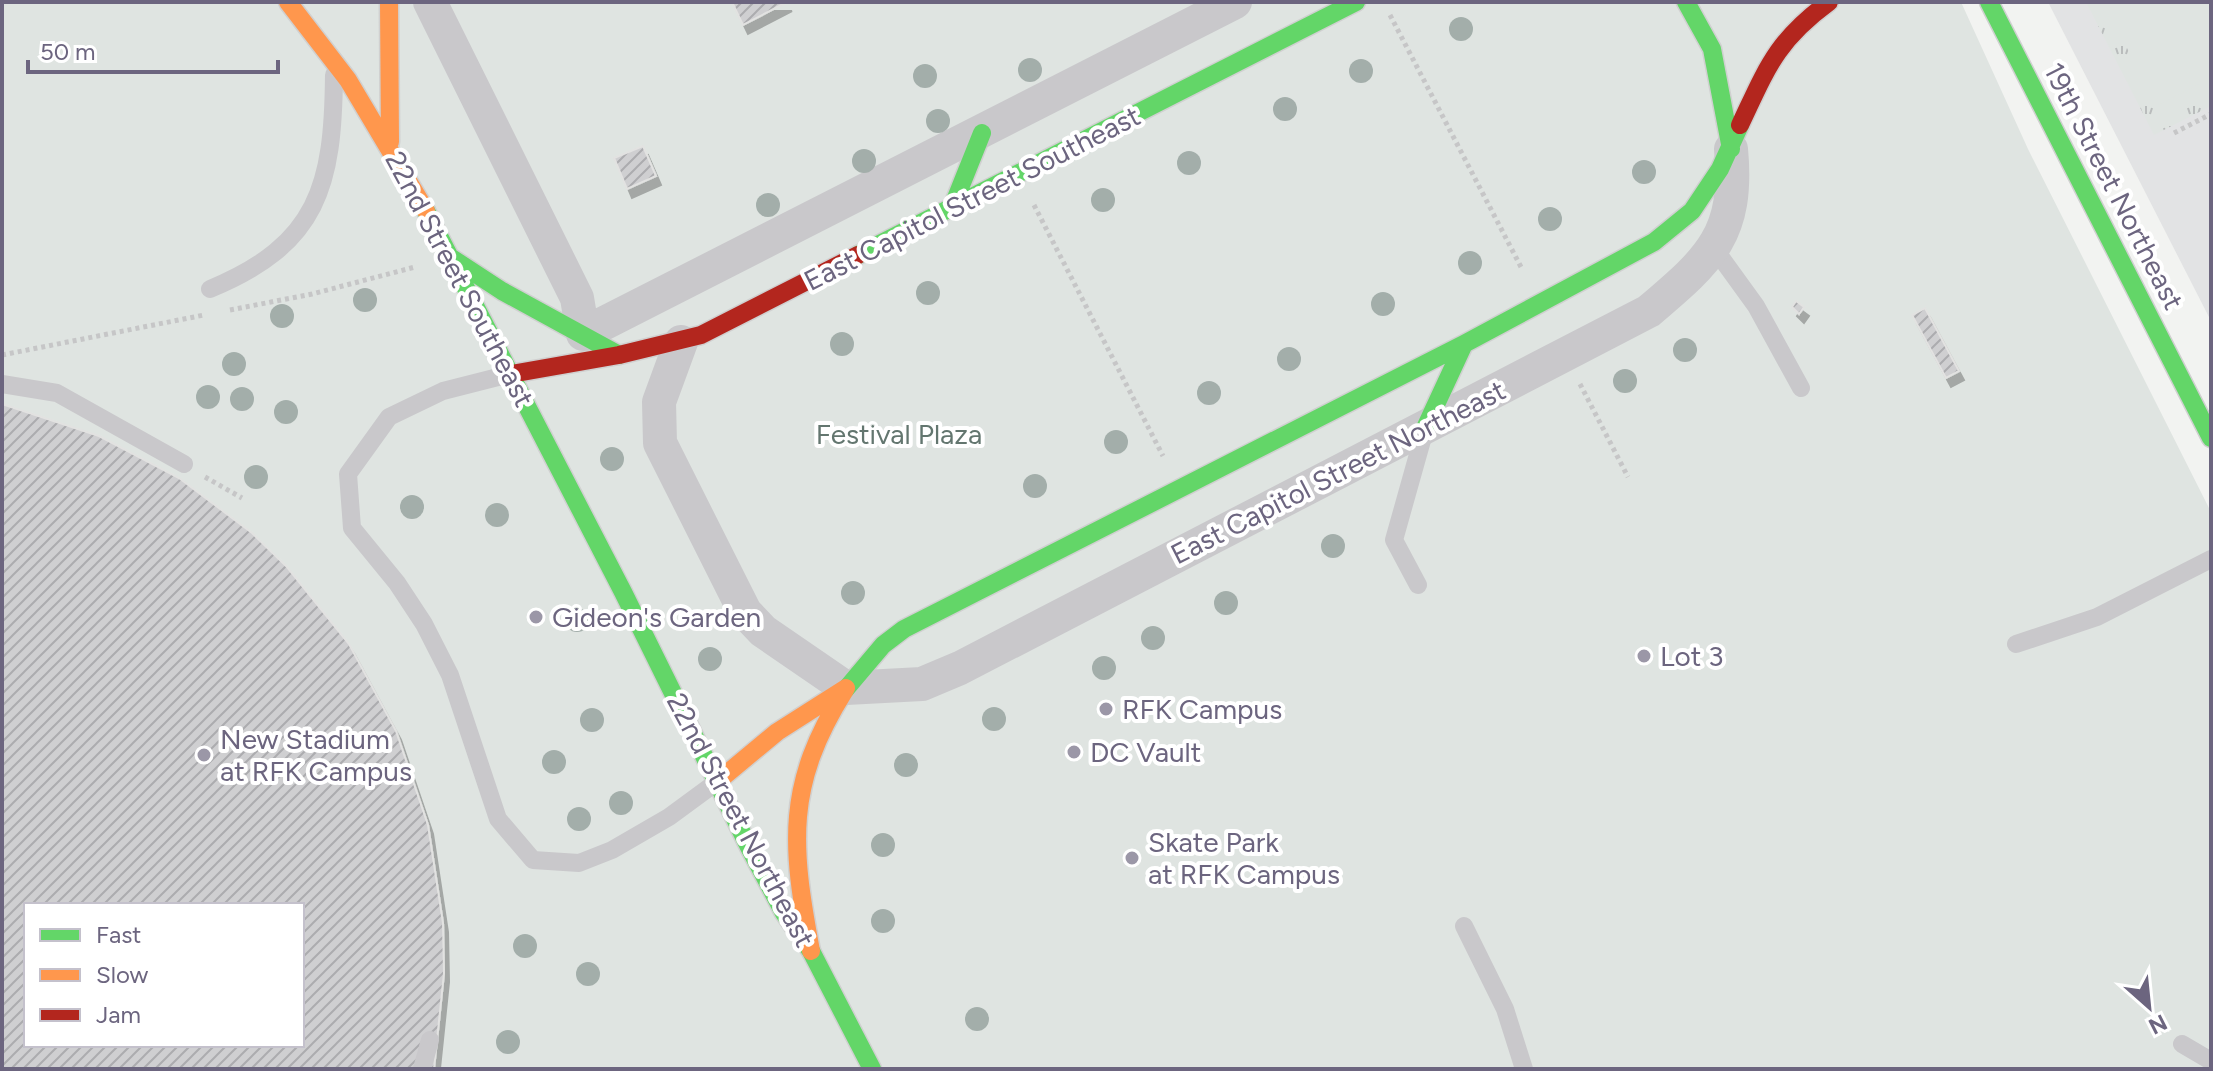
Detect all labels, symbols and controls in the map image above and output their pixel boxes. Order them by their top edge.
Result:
scale bar [28,24,278,74]
text: 50 m [40,37,96,66]
street label: 19th Street Northeast [2037,57,2191,315]
street label: East Capitol Street Southeast [798,98,1146,298]
street label: 22nd Street Southeast [378,146,542,412]
street label: East Capitol Street Northeast [1165,373,1511,571]
park label: Festival Plaza [816,417,982,451]
place label: Gideon's Garden [552,600,761,634]
marker: Gideon's Garden [527,608,545,626]
place label: Lot 3 [1660,639,1724,673]
marker: Lot 3 [1635,647,1653,665]
street label: 22nd Street Northeast [660,687,822,953]
place label: RFK Campus [1122,692,1282,726]
marker: RFK Campus [1097,700,1115,718]
place label: New Stadium at RFK Campus [220,722,412,788]
place label: DC Vault [1090,735,1201,769]
marker: DC Vault [1065,743,1083,761]
marker: New Stadium at RFK Campus [195,746,213,764]
place label: Skate Park at RFK Campus [1148,825,1340,891]
marker: Skate Park at RFK Campus [1123,849,1141,867]
legend [24,903,304,1047]
text: Fast [96,920,141,949]
text: Slow [96,960,149,989]
north arrow [2109,967,2189,1047]
text: Jam [96,1000,141,1029]
text: N [2144,1008,2172,1040]

